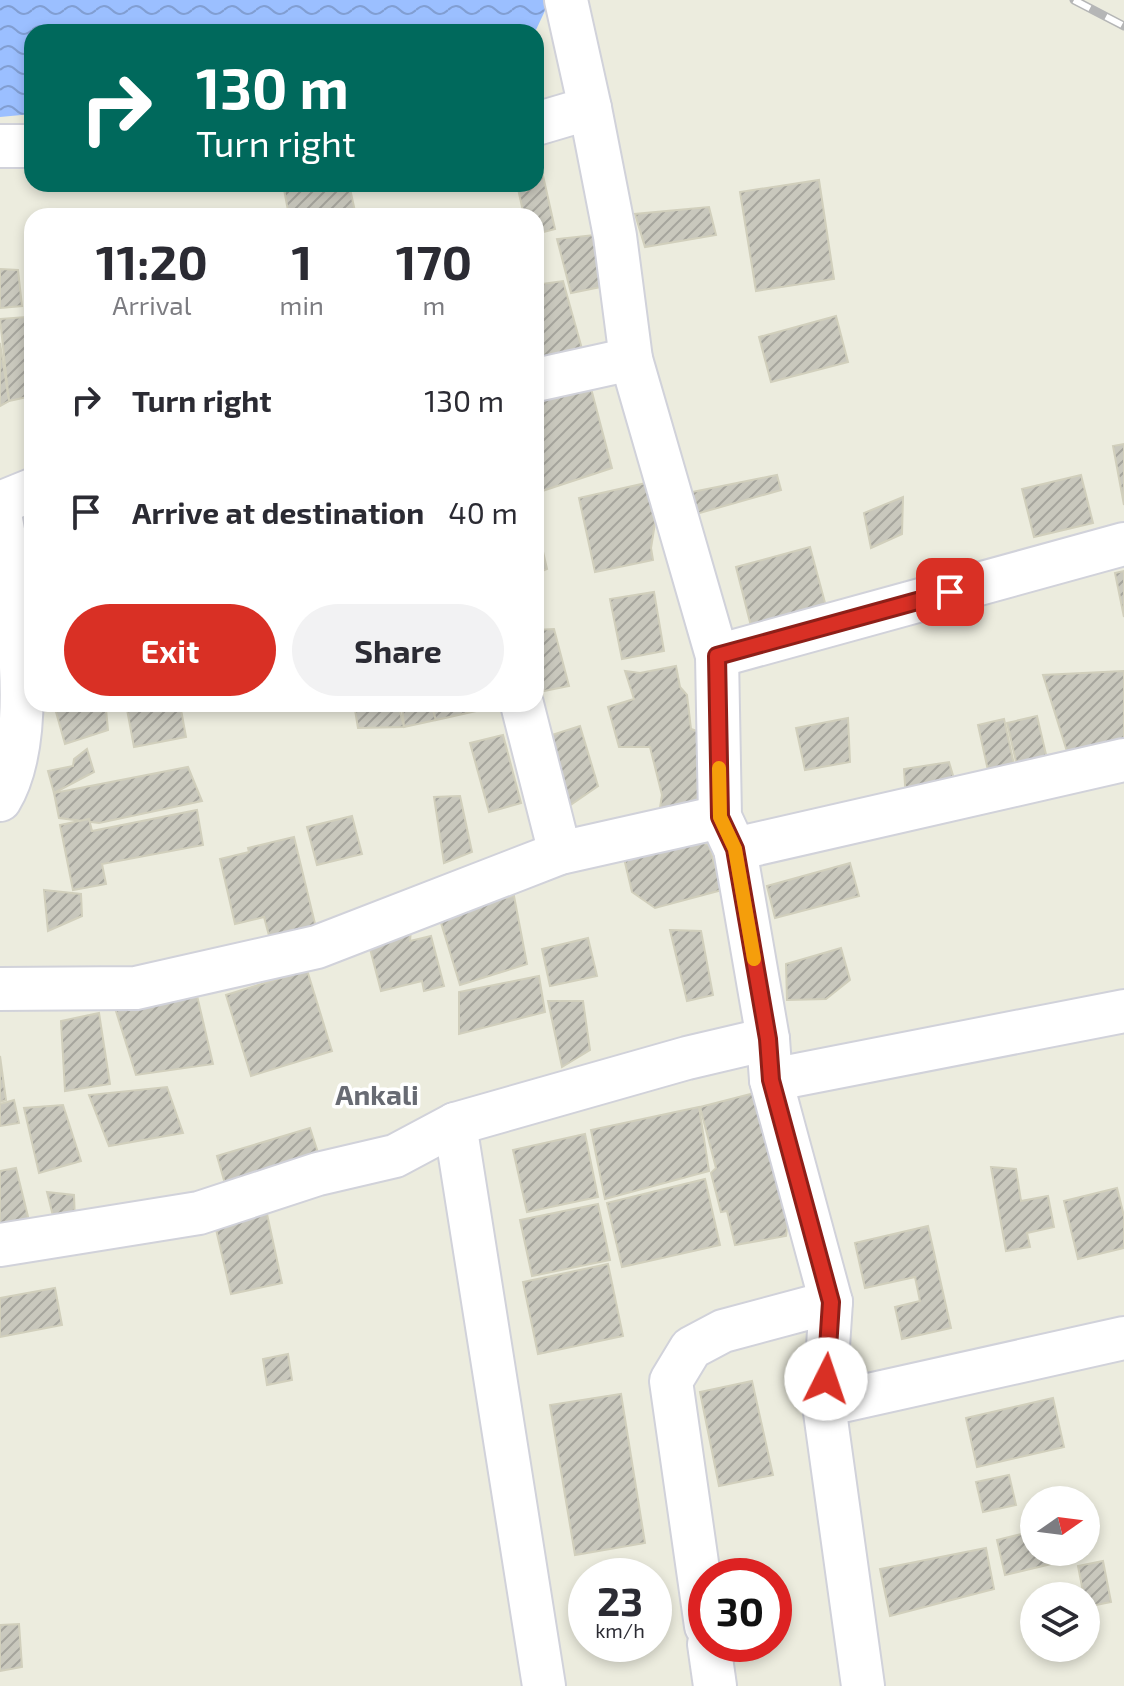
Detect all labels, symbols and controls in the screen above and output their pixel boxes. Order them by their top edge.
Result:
text: 130 m [196,53,349,120]
icon: right [64,56,168,160]
text: Turn right [196,121,356,164]
text: 11:20 [96,232,208,290]
text: 1 [291,232,312,290]
text: 170 [396,232,472,290]
text: Arrival [112,289,191,320]
text: min [280,289,324,320]
text: m [423,289,445,320]
icon: right [64,378,108,422]
text: Turn right [132,382,272,418]
text: 130 m [424,382,504,418]
icon: arrive [64,490,108,534]
text: Arrive at destination [132,494,424,530]
text: 40 m [448,494,518,530]
pin [916,558,984,626]
icon: arrive [928,570,972,614]
button: Exit [64,604,276,696]
button: Share [292,604,504,696]
district label: Ankali [335,1077,419,1111]
position arrow [784,1337,868,1421]
north arrow [1020,1486,1100,1566]
map controls [1020,1486,1100,1662]
speed limit sign: 30 [688,1558,792,1662]
text: 23 [597,1576,643,1624]
button: layers [1020,1582,1100,1662]
text: km/h [595,1618,645,1642]

